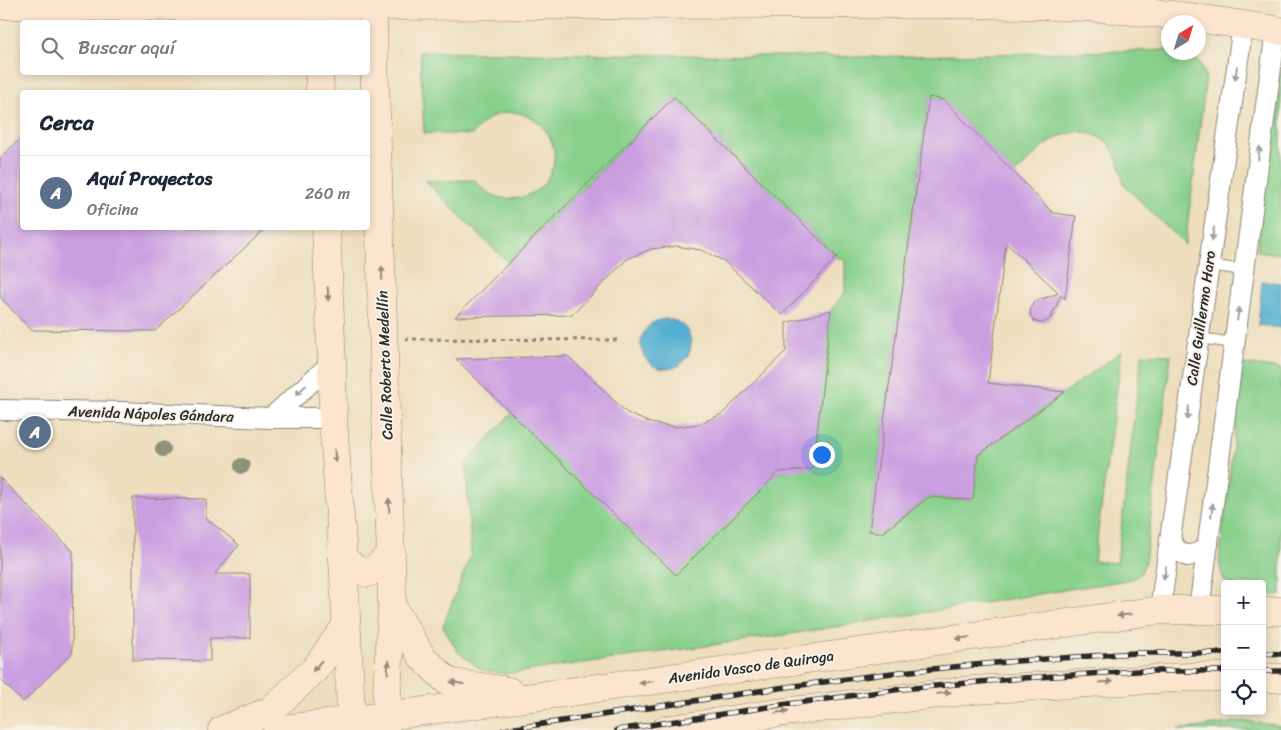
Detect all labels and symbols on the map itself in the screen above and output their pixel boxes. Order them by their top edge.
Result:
north arrow [1161,15,1206,60]
one-way arrow [1232,66,1240,82]
one-way arrow [1256,144,1264,160]
one-way arrow [1209,227,1217,243]
street label: Calle Guillermo Haro [1179,249,1223,387]
one-way arrow [377,264,385,280]
one-way arrow [325,286,333,302]
street label: Calle Roberto Medellín [369,290,401,440]
one-way arrow [1234,305,1242,321]
one-way arrow [296,384,308,396]
street label: Avenida Nápoles Gándara [67,398,235,430]
one-way arrow [1184,405,1192,421]
pin: A [19,413,51,451]
your location [809,442,835,468]
one-way arrow [332,448,340,464]
one-way arrow [385,497,393,513]
one-way arrow [1208,501,1216,517]
one-way arrow [1161,566,1169,582]
one-way arrow [1116,611,1132,619]
one-way arrow [955,634,971,642]
street label: Avenida Vasco de Quiroga [666,642,836,692]
one-way arrow [311,659,323,671]
one-way arrow [385,659,393,675]
one-way arrow [638,678,654,686]
one-way arrow [1098,678,1114,686]
one-way arrow [449,679,465,687]
one-way arrow [936,689,952,697]
one-way arrow [774,708,790,716]

